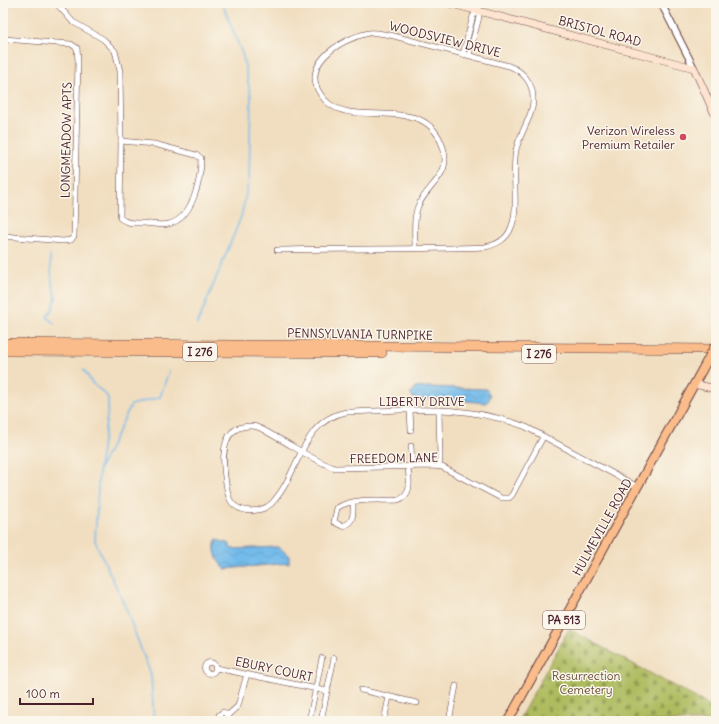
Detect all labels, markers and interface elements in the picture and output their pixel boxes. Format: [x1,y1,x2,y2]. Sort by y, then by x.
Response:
street label: BRISTOL ROAD [557,13,643,49]
street label: WOODSVIEW DRIVE [388,18,502,60]
street label: LONGMEADOW APTS [57,81,75,198]
place label: Verizon Wireless Premium Retailer [582,123,675,152]
marker: Verizon Wireless Premium Retailer [678,132,688,142]
street label: PENNSYLVANIA TURNPIKE [287,325,433,343]
road number: I 276 [183,343,217,361]
road number: I 276 [522,345,556,363]
street label: LIBERTY DRIVE [379,394,465,409]
street label: FREEDOM LANE [350,450,438,466]
street label: HULMEVILLE ROAD [569,476,635,578]
road number: PA 513 [543,611,585,629]
street label: EBURY COURT [234,653,314,685]
park label: Resurrection Cemetery [552,668,620,697]
scale bar [20,680,93,706]
text: 100 m [26,686,60,701]

